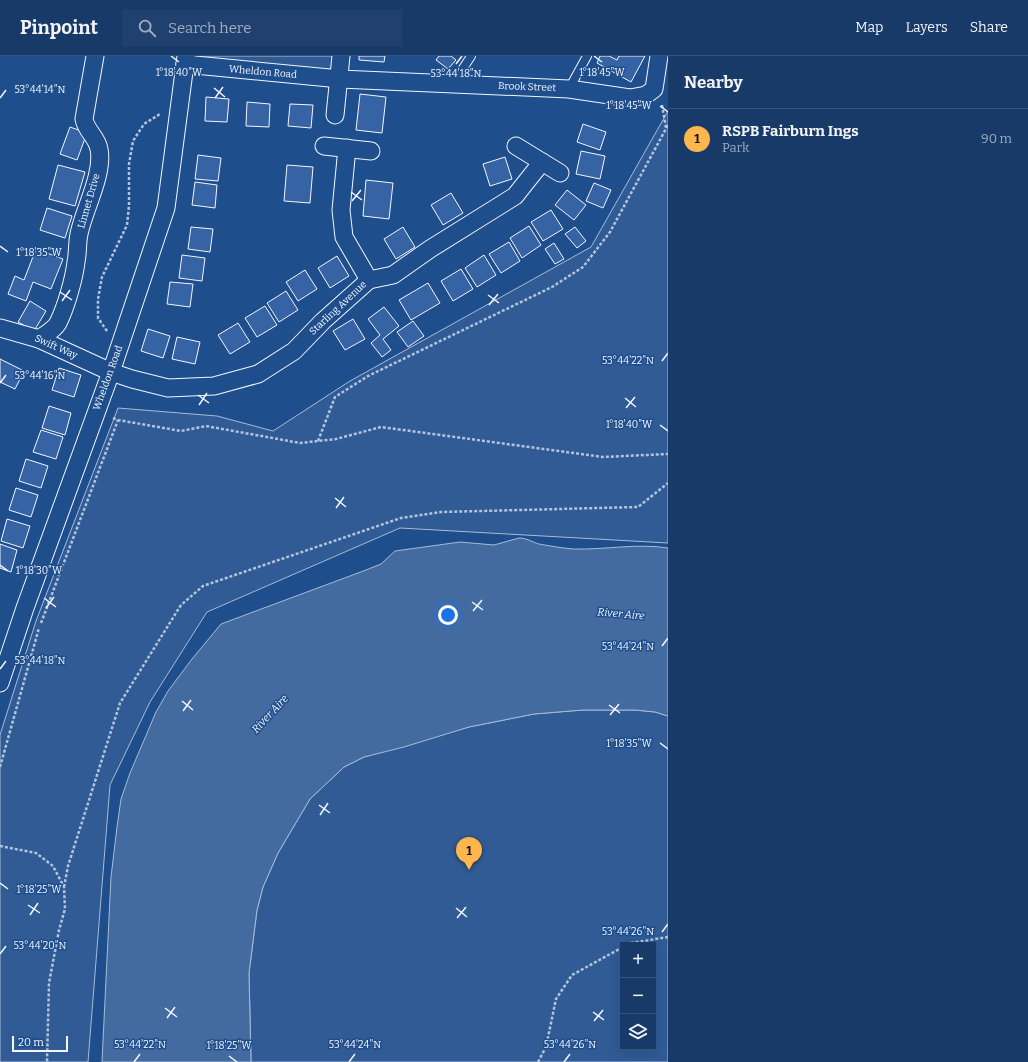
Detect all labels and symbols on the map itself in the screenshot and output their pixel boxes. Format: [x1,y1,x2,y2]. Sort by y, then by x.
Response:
street label: Wheldon Road [228,63,298,81]
text: 1°18'40"W [156,67,203,79]
text: 1°18'45"W [579,67,625,79]
text: 53°44'18"N [431,68,482,80]
street label: Brook Street [498,80,556,94]
text: 53°44'14"N [15,84,66,96]
text: 1°18'45"W [606,100,652,112]
street label: Linnet Drive [75,172,103,230]
text: 1°18'35"W [16,247,62,259]
street label: Starling Avenue [307,278,369,338]
street label: Swift Way [33,332,80,362]
street label: Wheldon Road [91,344,125,412]
text: 53°44'22"N [602,355,654,367]
text: 53°44'16"N [14,370,66,382]
text: 1°18'40"W [606,419,653,431]
text: 1°18'30"W [16,565,63,577]
your location [438,605,458,625]
water label: River Aire [597,605,646,623]
text: 53°44'24"N [602,641,654,653]
text: 53°44'18"N [15,655,66,667]
water label: River Aire [249,692,291,736]
text: 1°18'35"W [606,738,652,750]
pin: 1 [456,837,482,870]
text: 1°18'25"W [16,884,62,896]
text: 53°44'26"N [602,926,654,938]
text: 53°44'20"N [14,940,67,952]
scale bar [12,1034,68,1053]
text: 53°44'22"N [114,1039,166,1051]
text: 53°44'24"N [329,1039,381,1051]
text: 53°44'26"N [544,1039,596,1051]
text: 1°18'25"W [206,1040,252,1052]

